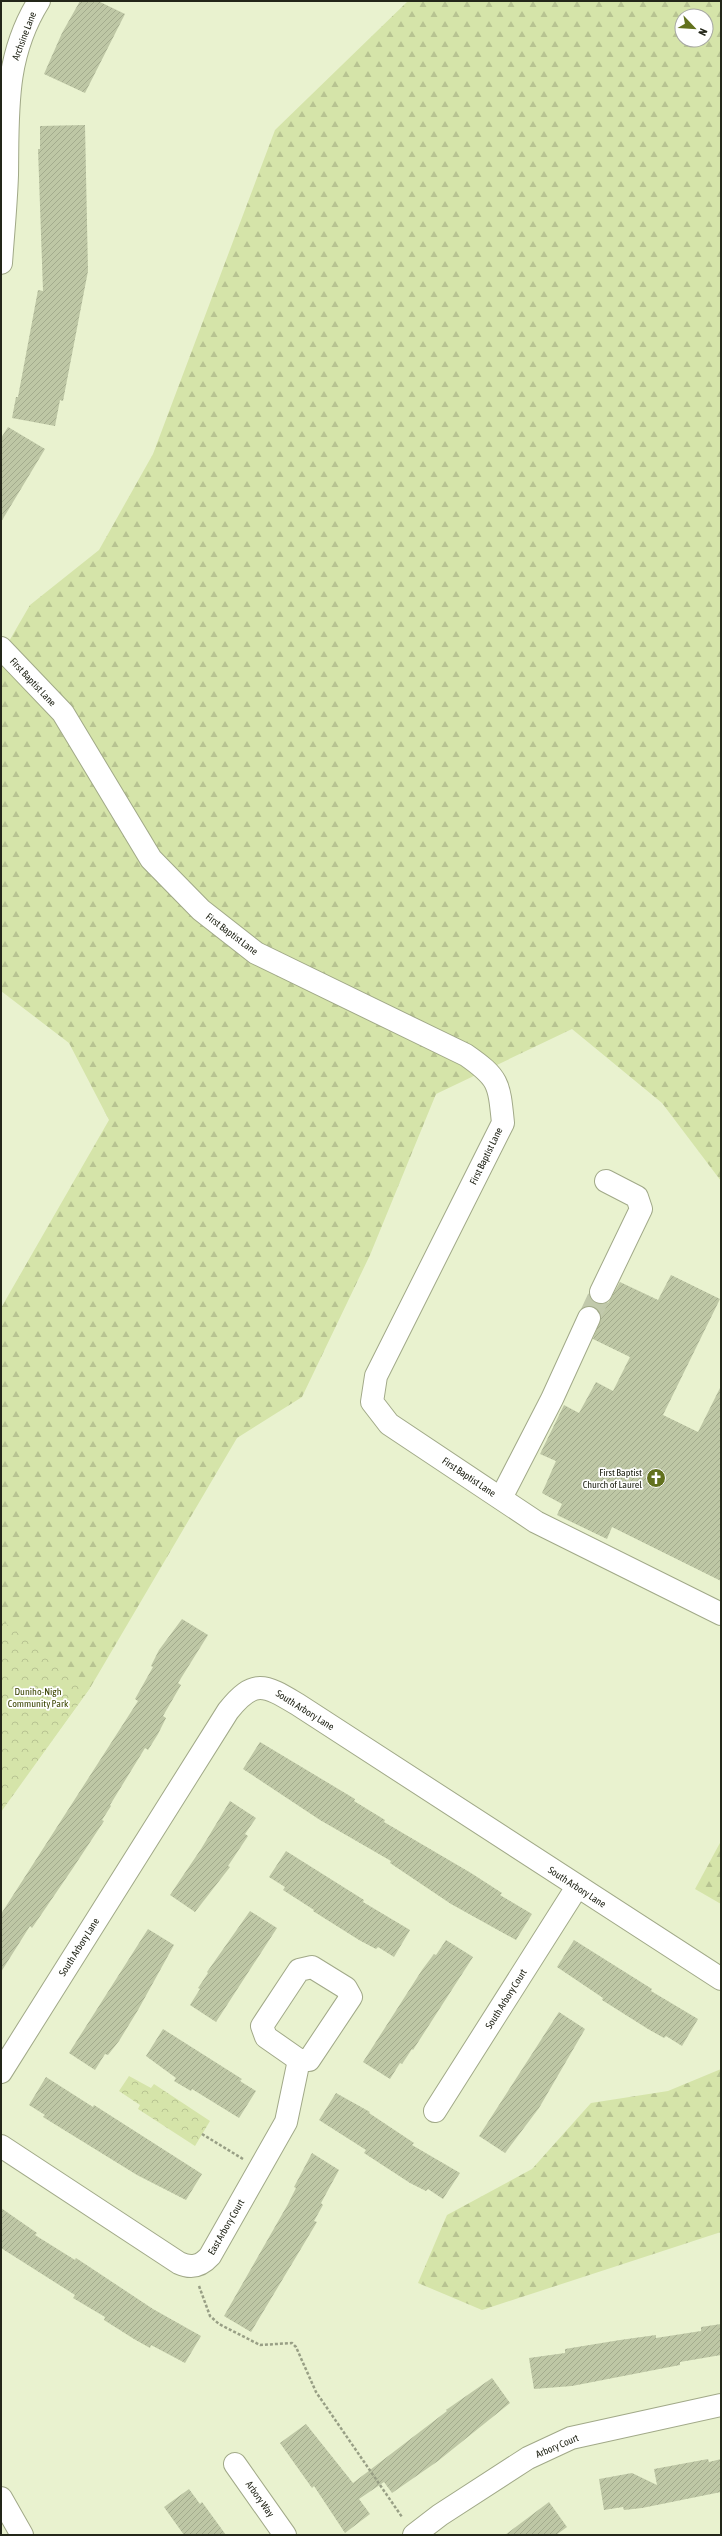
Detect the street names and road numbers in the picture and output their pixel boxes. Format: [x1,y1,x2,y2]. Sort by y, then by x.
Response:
street label: Archsine Lane [10,10,38,62]
street label: First Baptist Lane [8,656,58,709]
street label: First Baptist Lane [204,911,260,957]
street label: First Baptist Lane [467,1125,505,1186]
street label: First Baptist Lane [440,1455,498,1499]
street label: South Arbory Lane [274,1688,336,1733]
street label: South Arbory Lane [546,1864,608,1910]
street label: South Arbory Lane [57,1916,102,1978]
street label: South Arbory Court [483,1967,529,2031]
street label: East Arbory Court [206,2197,246,2257]
street label: Arbory Court [534,2432,580,2460]
street label: Arbory Way [244,2479,276,2519]

